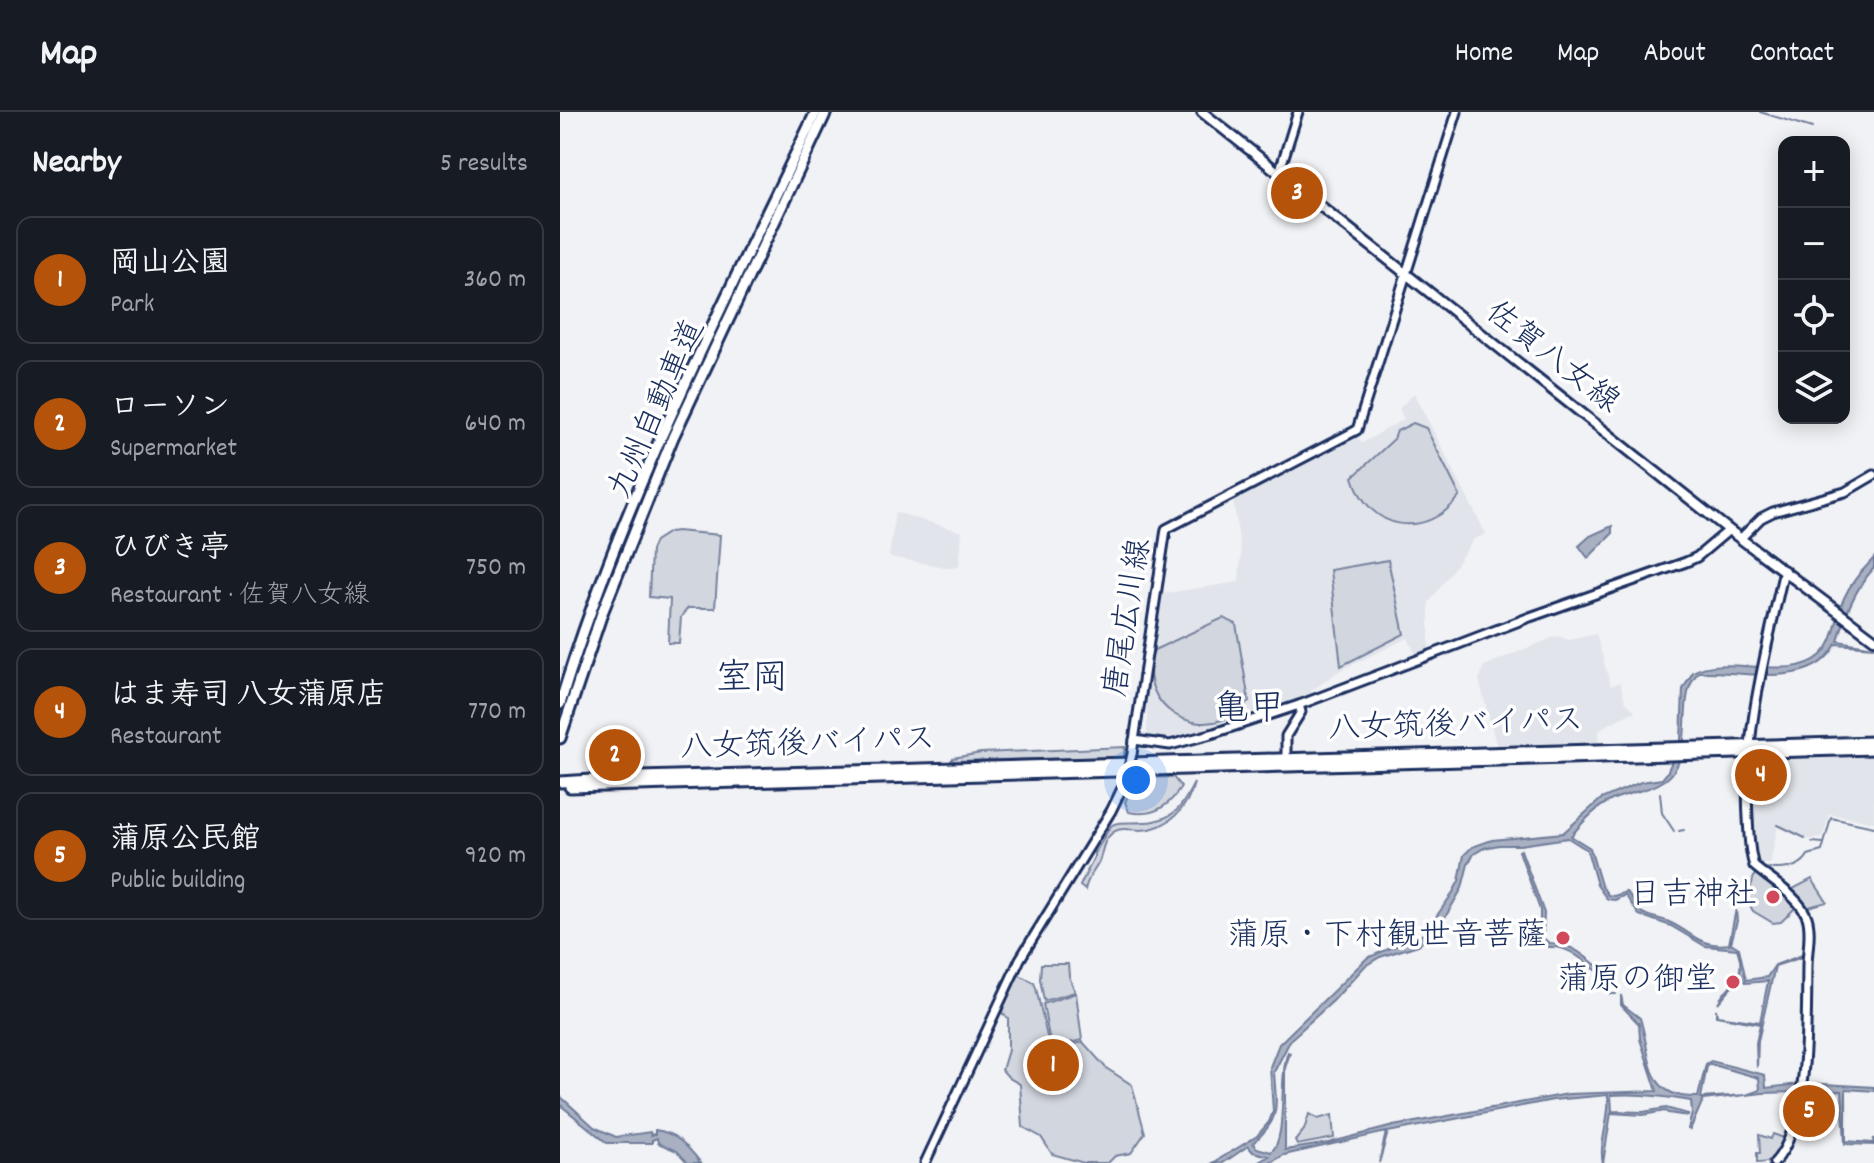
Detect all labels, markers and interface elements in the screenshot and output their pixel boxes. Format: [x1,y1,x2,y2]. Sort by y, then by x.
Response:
text: Map [40,28,98,83]
text: Home [1455,35,1513,75]
text: Map [1557,35,1599,75]
text: About [1643,35,1706,75]
text: Contact [1750,35,1834,75]
map controls [1778,136,1850,424]
button: + [1778,136,1850,208]
text: Nearby [32,140,121,189]
text: 5 results [440,146,528,183]
pin: 3 [1271,163,1323,223]
button: − [1778,208,1850,280]
text: 岡山公園 [110,244,230,287]
text: 1 [57,262,63,299]
text: 360 m [464,262,526,299]
button: locate [1778,280,1850,352]
text: Park [110,287,154,324]
street label: 佐賀八女線 [1474,292,1628,426]
street label: 九州自動車道 [599,313,719,507]
button: layers [1778,352,1850,424]
text: ローソン [110,388,230,431]
text: 2 [54,406,66,443]
text: 640 m [464,406,526,443]
text: Supermarket [110,431,237,468]
text: ひびき亭 [110,529,230,572]
street label: 唐尾広川線 [1095,535,1165,701]
text: 3 [54,550,66,587]
text: 750 m [466,550,526,587]
text: Restaurant · 佐賀八女線 [110,578,369,615]
district label: 室岡 [716,655,788,707]
text: はま寿司 八女蒲原店 [110,676,387,719]
district label: 亀甲 [1213,686,1285,738]
text: 4 [55,694,65,731]
text: 770 m [468,694,526,731]
street label: 八女筑後バイパス [1328,700,1584,754]
text: Restaurant [110,719,222,756]
street label: 八女筑後バイパス [680,719,936,773]
pin: 2 [589,725,641,785]
pin: 4 [1735,745,1787,805]
your location [1116,760,1156,800]
text: 蒲原公民館 [110,820,260,863]
text: 5 [54,838,66,875]
text: 920 m [465,838,526,875]
text: Public building [110,863,245,900]
place label: 日吉神社 [1629,874,1757,920]
marker: 日吉神社 [1764,888,1782,906]
place label: 蒲原・下村観世音菩薩 [1227,915,1547,961]
marker: 蒲原・下村観世音菩薩 [1554,929,1572,947]
place label: 蒲原の御堂 [1557,959,1717,1005]
marker: 蒲原の御堂 [1724,973,1742,991]
pin: 1 [1027,1035,1079,1095]
pin: 5 [1783,1081,1835,1141]

